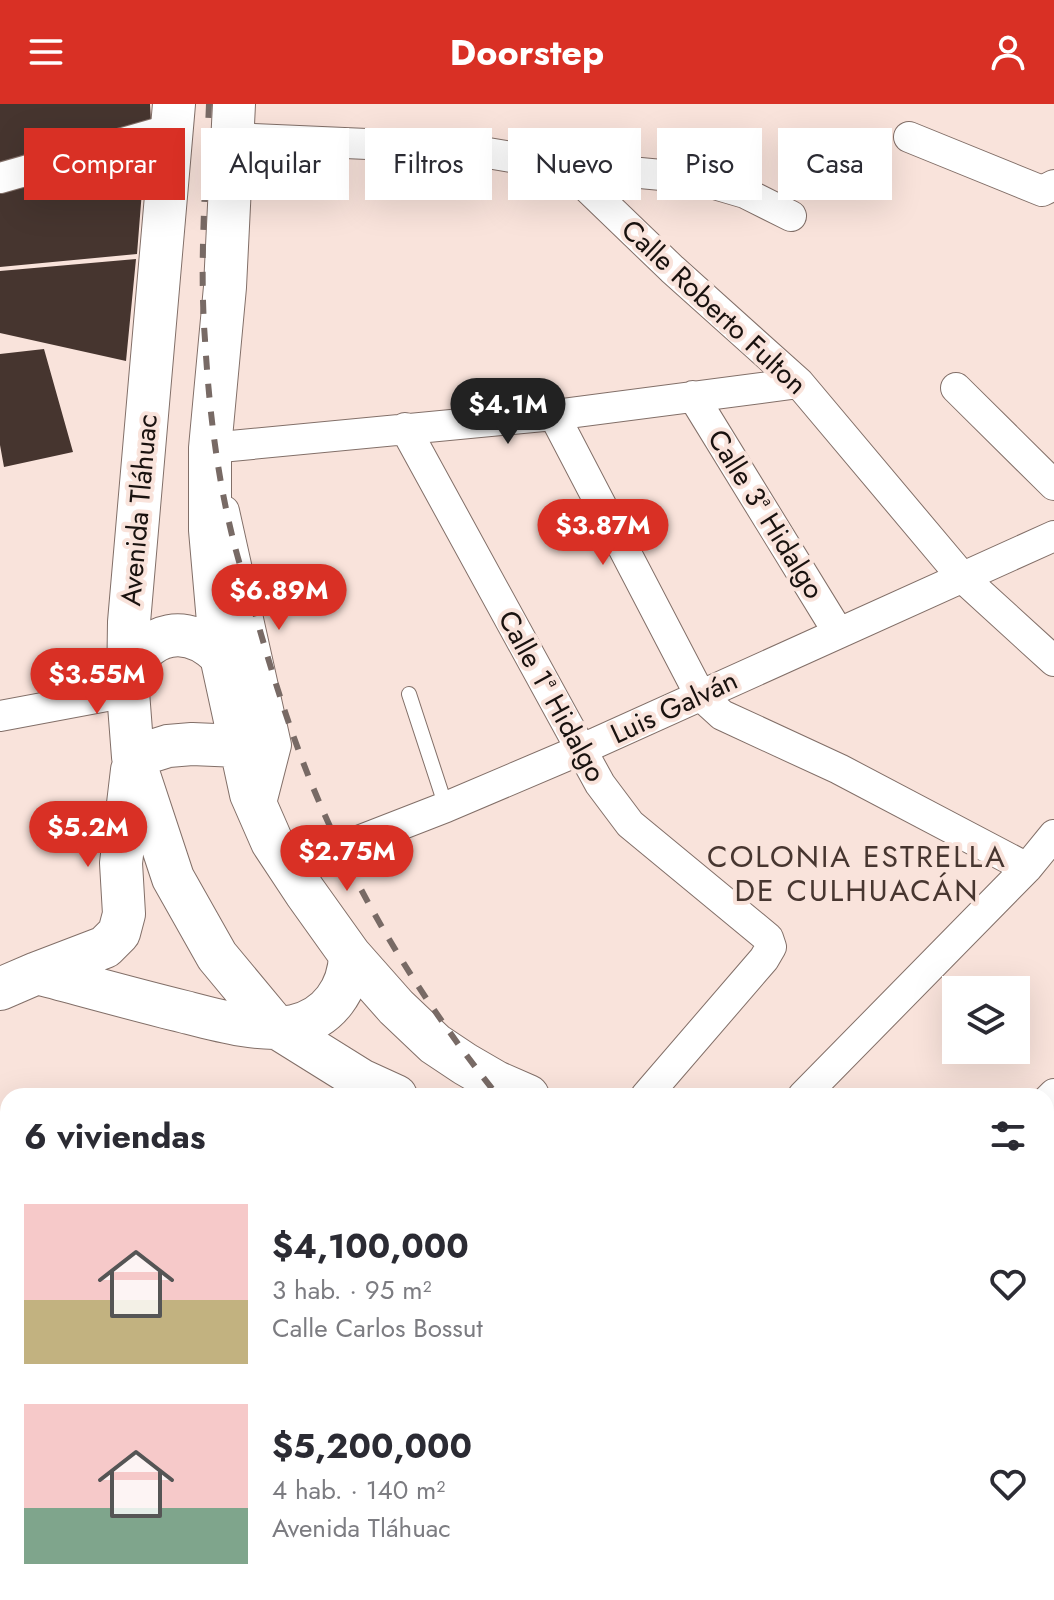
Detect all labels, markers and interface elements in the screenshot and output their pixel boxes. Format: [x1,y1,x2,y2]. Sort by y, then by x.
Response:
text: Doorstep [450,26,604,78]
icon: menu [24,30,68,74]
icon: person [986,30,1030,74]
chip: Comprar [24,128,185,200]
chip: Alquilar [201,128,349,200]
chip: Filtros [365,128,492,200]
chip: Nuevo [508,128,641,200]
chip: Piso [657,128,762,200]
chip: Casa [778,128,892,200]
street label: Calle Roberto Fulton [612,210,816,404]
pin: $4.1M [452,378,564,446]
text: $4.1M [468,385,548,423]
street label: Avenida Tláhuac [110,412,168,608]
street label: Calle 3ª Hidalgo [697,421,835,607]
pin: $3.87M [538,499,668,567]
text: $3.87M [555,506,651,544]
pin: $6.89M [214,564,344,632]
text: $6.89M [230,571,328,609]
street label: Calle 1ª Hidalgo [488,603,616,789]
pin: $3.55M [32,648,162,716]
text: $3.55M [48,655,146,693]
street label: Luis Galván [604,660,744,754]
pin: $5.2M [32,801,144,869]
text: $5.2M [47,808,129,846]
pin: $2.75M [282,825,412,893]
text: $2.75M [298,832,396,870]
district label: COLONIA ESTRELLA DE CULHUACÁN [707,835,1007,912]
map controls [942,976,1030,1064]
button: layers [942,976,1030,1064]
text: 6 viviendas [24,1112,205,1161]
icon: filters [986,1114,1030,1158]
text: $4,100,000 [272,1222,469,1271]
icon: home [88,1236,184,1332]
icon: heart [986,1262,1030,1306]
text: 3 hab. · 95 m² [272,1271,432,1309]
text: Calle Carlos Bossut [272,1309,483,1347]
text: $5,200,000 [272,1422,472,1471]
icon: home [88,1436,184,1532]
icon: heart [986,1462,1030,1506]
text: 4 hab. · 140 m² [272,1471,445,1509]
text: Avenida Tláhuac [272,1509,451,1547]

